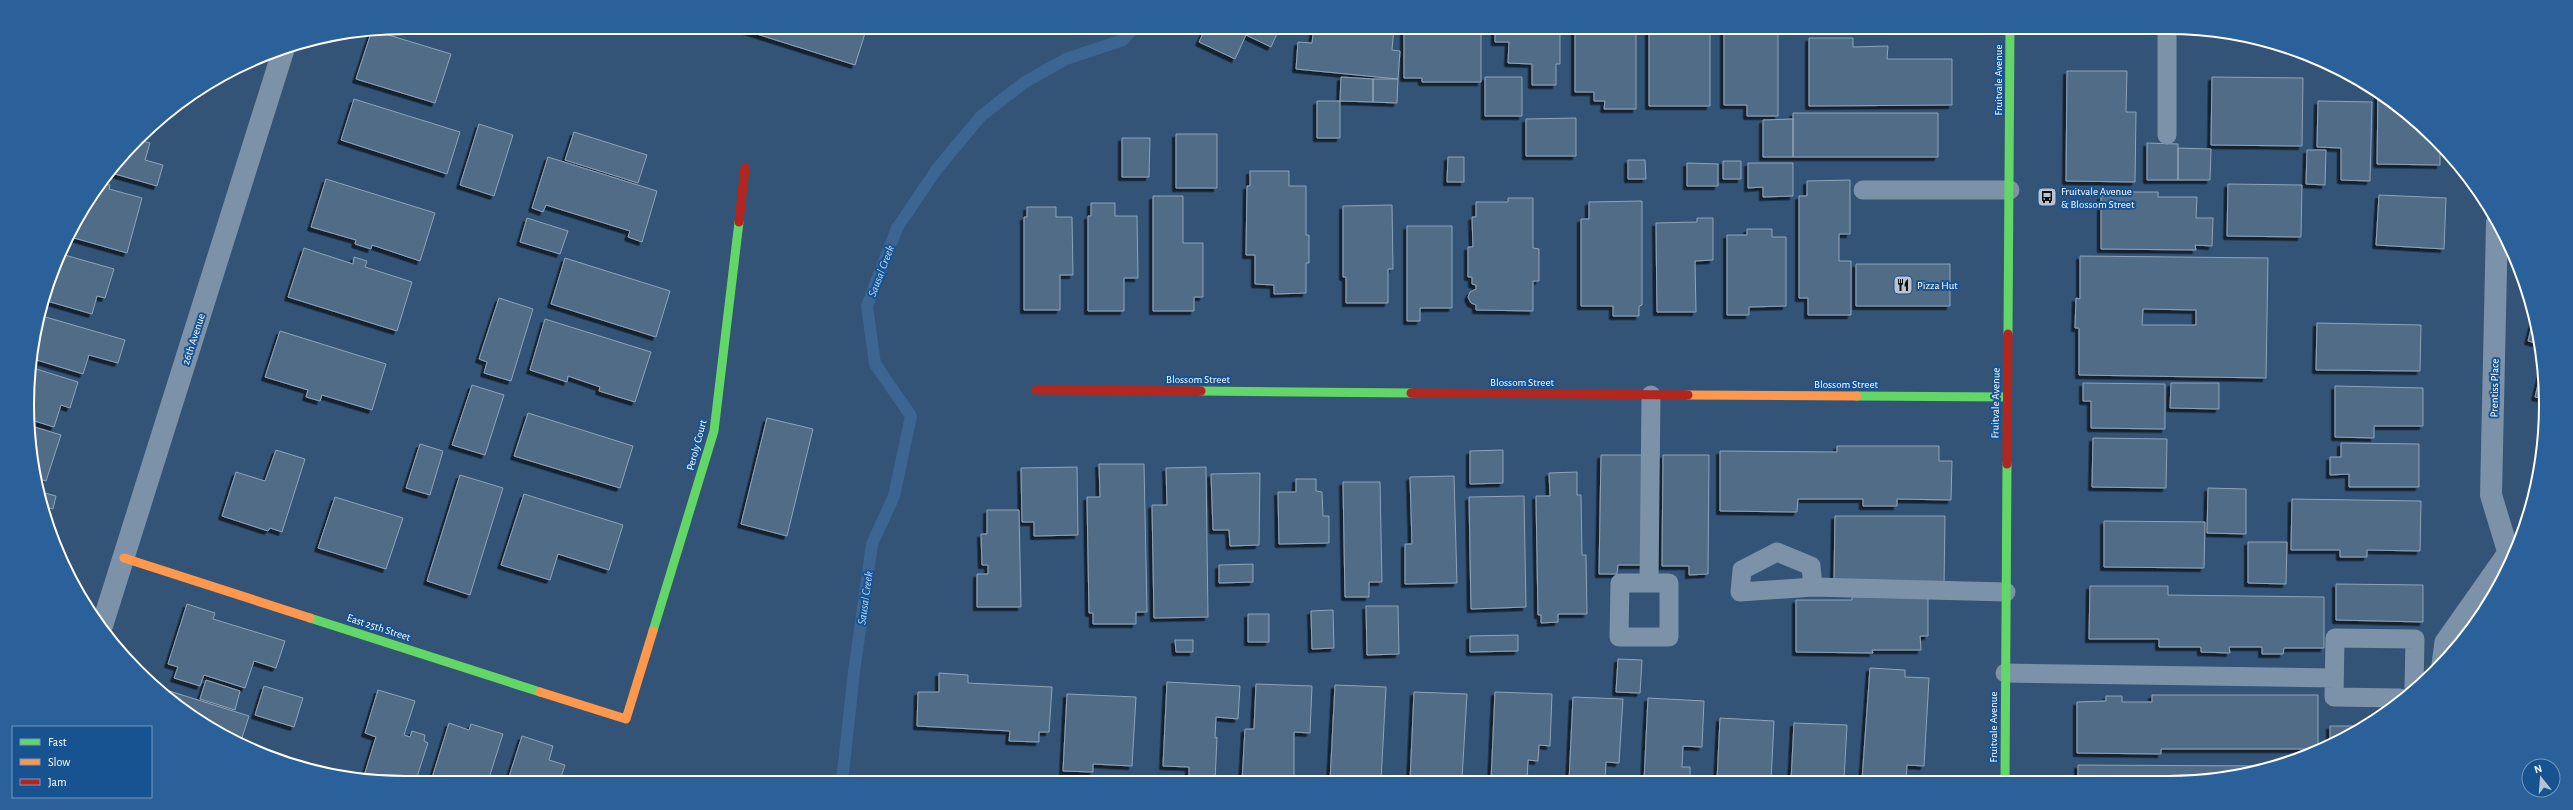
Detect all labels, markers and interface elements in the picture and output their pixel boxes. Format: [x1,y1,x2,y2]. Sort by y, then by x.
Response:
street label: Fruitvale Avenue [1993,45,2004,115]
bus stop icon: Fruitvale Avenue & Blossom Street [2036,186,2058,208]
place label: Fruitvale Avenue & Blossom Street [2061,186,2135,210]
water label: Sausal Creek [866,243,896,298]
restaurant icon: Pizza Hut [1892,274,1914,296]
place label: Pizza Hut [1917,280,1958,291]
street label: 26th Avenue [180,312,207,366]
street label: Prentiss Place [2488,359,2501,417]
street label: Fruitvale Avenue [1989,367,2002,439]
street label: Blossom Street [1166,374,1230,385]
street label: Blossom Street [1490,377,1554,388]
street label: Blossom Street [1814,379,1878,390]
street label: Peroly Court [684,418,709,472]
water label: Sausal Creek [855,570,875,626]
street label: East 25th Street [346,612,412,643]
street label: Fruitvale Avenue [1988,692,1999,762]
legend [12,726,152,798]
text: Fast [48,736,67,748]
text: Slow [48,756,70,768]
north arrow [2521,758,2561,798]
text: N [2533,763,2543,775]
text: Jam [48,776,67,788]

